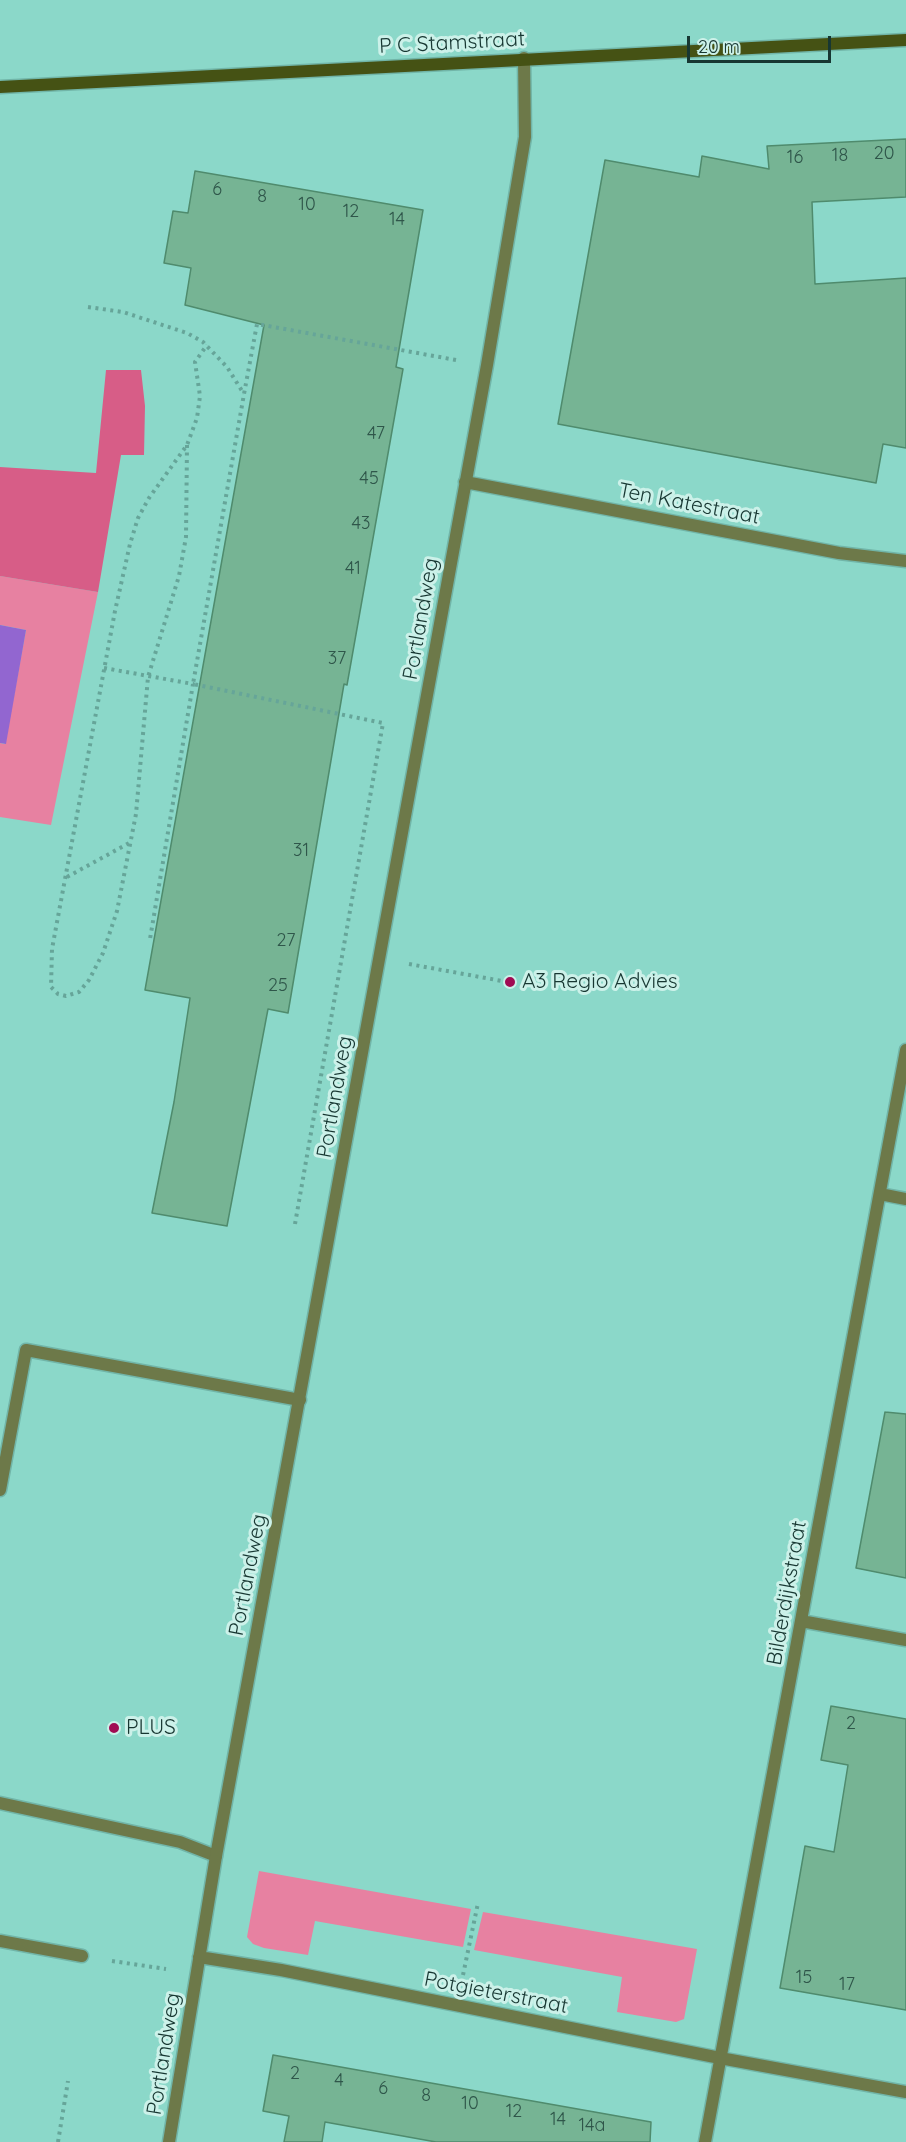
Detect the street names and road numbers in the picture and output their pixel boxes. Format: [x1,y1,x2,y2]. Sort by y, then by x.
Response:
street label: P C Stamstraat [378,27,526,59]
street label: Ten Katestraat [616,478,762,530]
street label: Portlandweg [398,556,444,682]
street label: Portlandweg [312,1034,358,1160]
street label: Portlandweg [224,1512,272,1638]
street label: Bilderdijkstraat [762,1519,812,1667]
street label: Potgieterstraat [422,1967,570,2019]
street label: Portlandweg [142,1991,186,2117]

